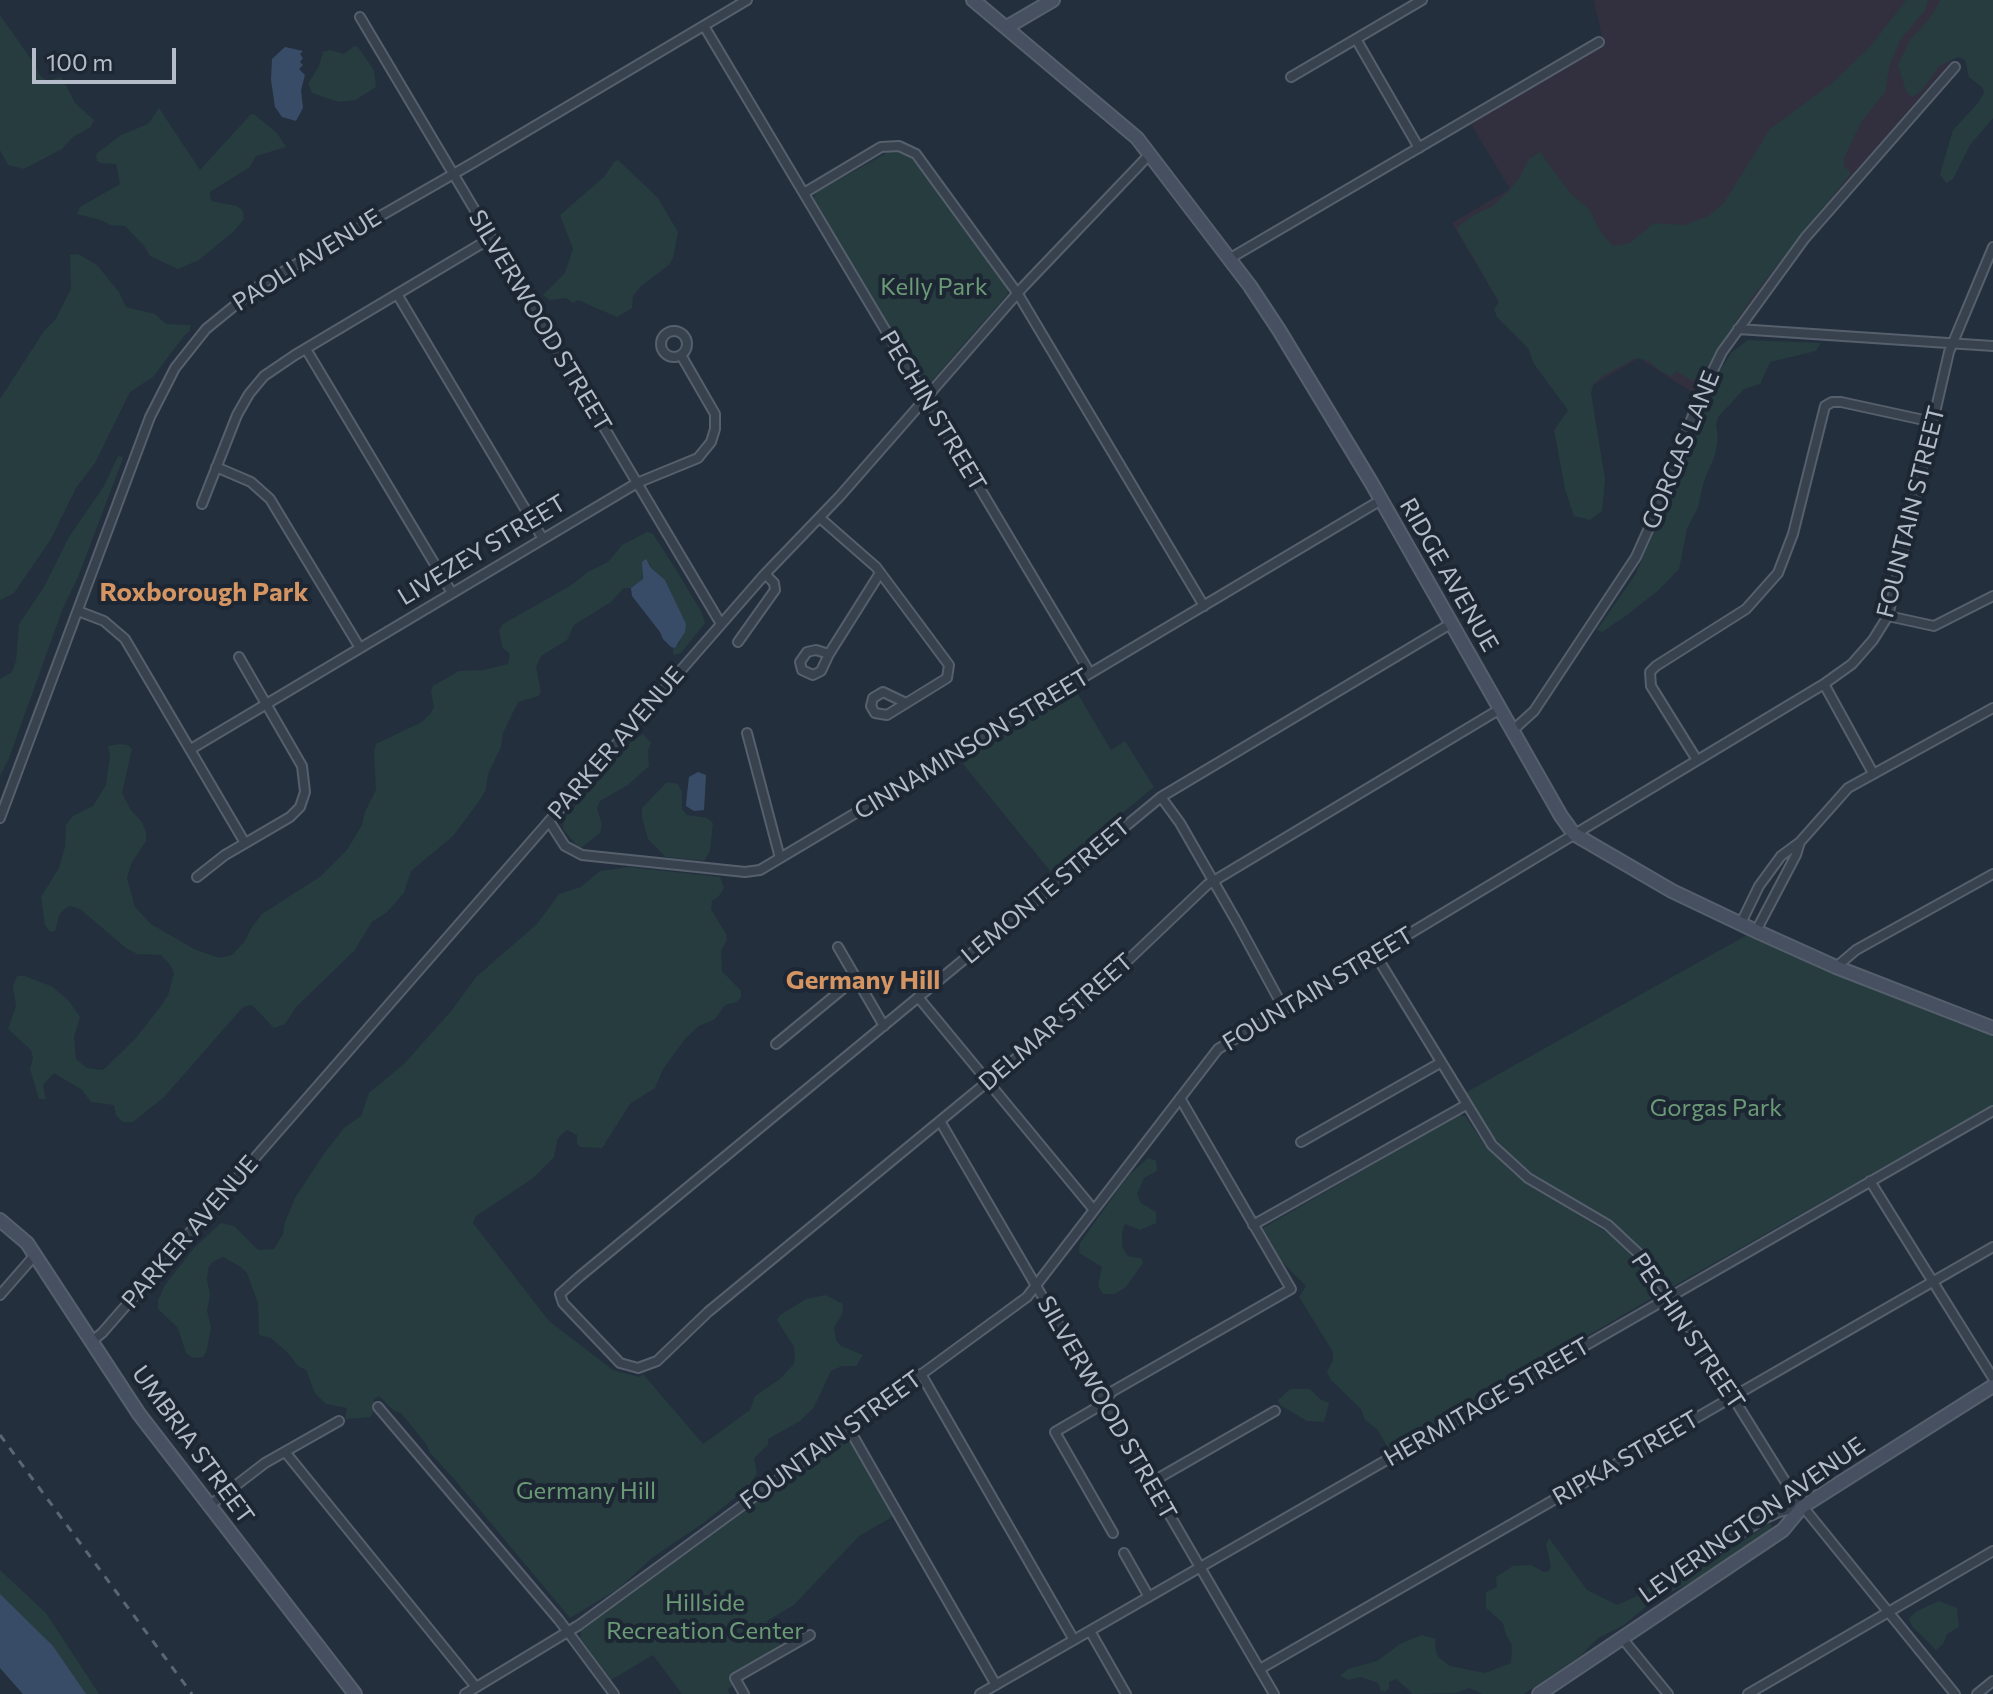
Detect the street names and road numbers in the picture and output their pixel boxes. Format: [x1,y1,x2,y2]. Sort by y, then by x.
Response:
street label: PAOLI AVENUE [227,203,387,317]
street label: SILVERWOOD STREET [462,205,618,437]
street label: PECHIN STREET [874,325,992,497]
street label: GORGAS LANE [1636,367,1726,533]
street label: FOUNTAIN STREET [1871,403,1951,621]
street label: LIVEZEY STREET [393,489,571,611]
street label: RIDGE AVENUE [1393,493,1505,657]
street label: PARKER AVENUE [542,661,690,825]
street label: CINNAMINSON STREET [849,662,1095,826]
street label: LEMONTE STREET [956,812,1136,970]
street label: FOUNTAIN STREET [1217,921,1419,1057]
street label: DELMAR STREET [973,947,1139,1097]
street label: PARKER AVENUE [116,1150,264,1314]
street label: PECHIN STREET [1625,1247,1751,1415]
street label: SILVERWOOD STREET [1031,1291,1183,1525]
street label: HERMITAGE STREET [1379,1331,1595,1473]
street label: UMBRIA STREET [126,1360,260,1530]
street label: FOUNTAIN STREET [735,1364,927,1516]
street label: RIPKA STREET [1548,1404,1704,1512]
street label: LEVERINGTON AVENUE [1633,1431,1871,1609]

